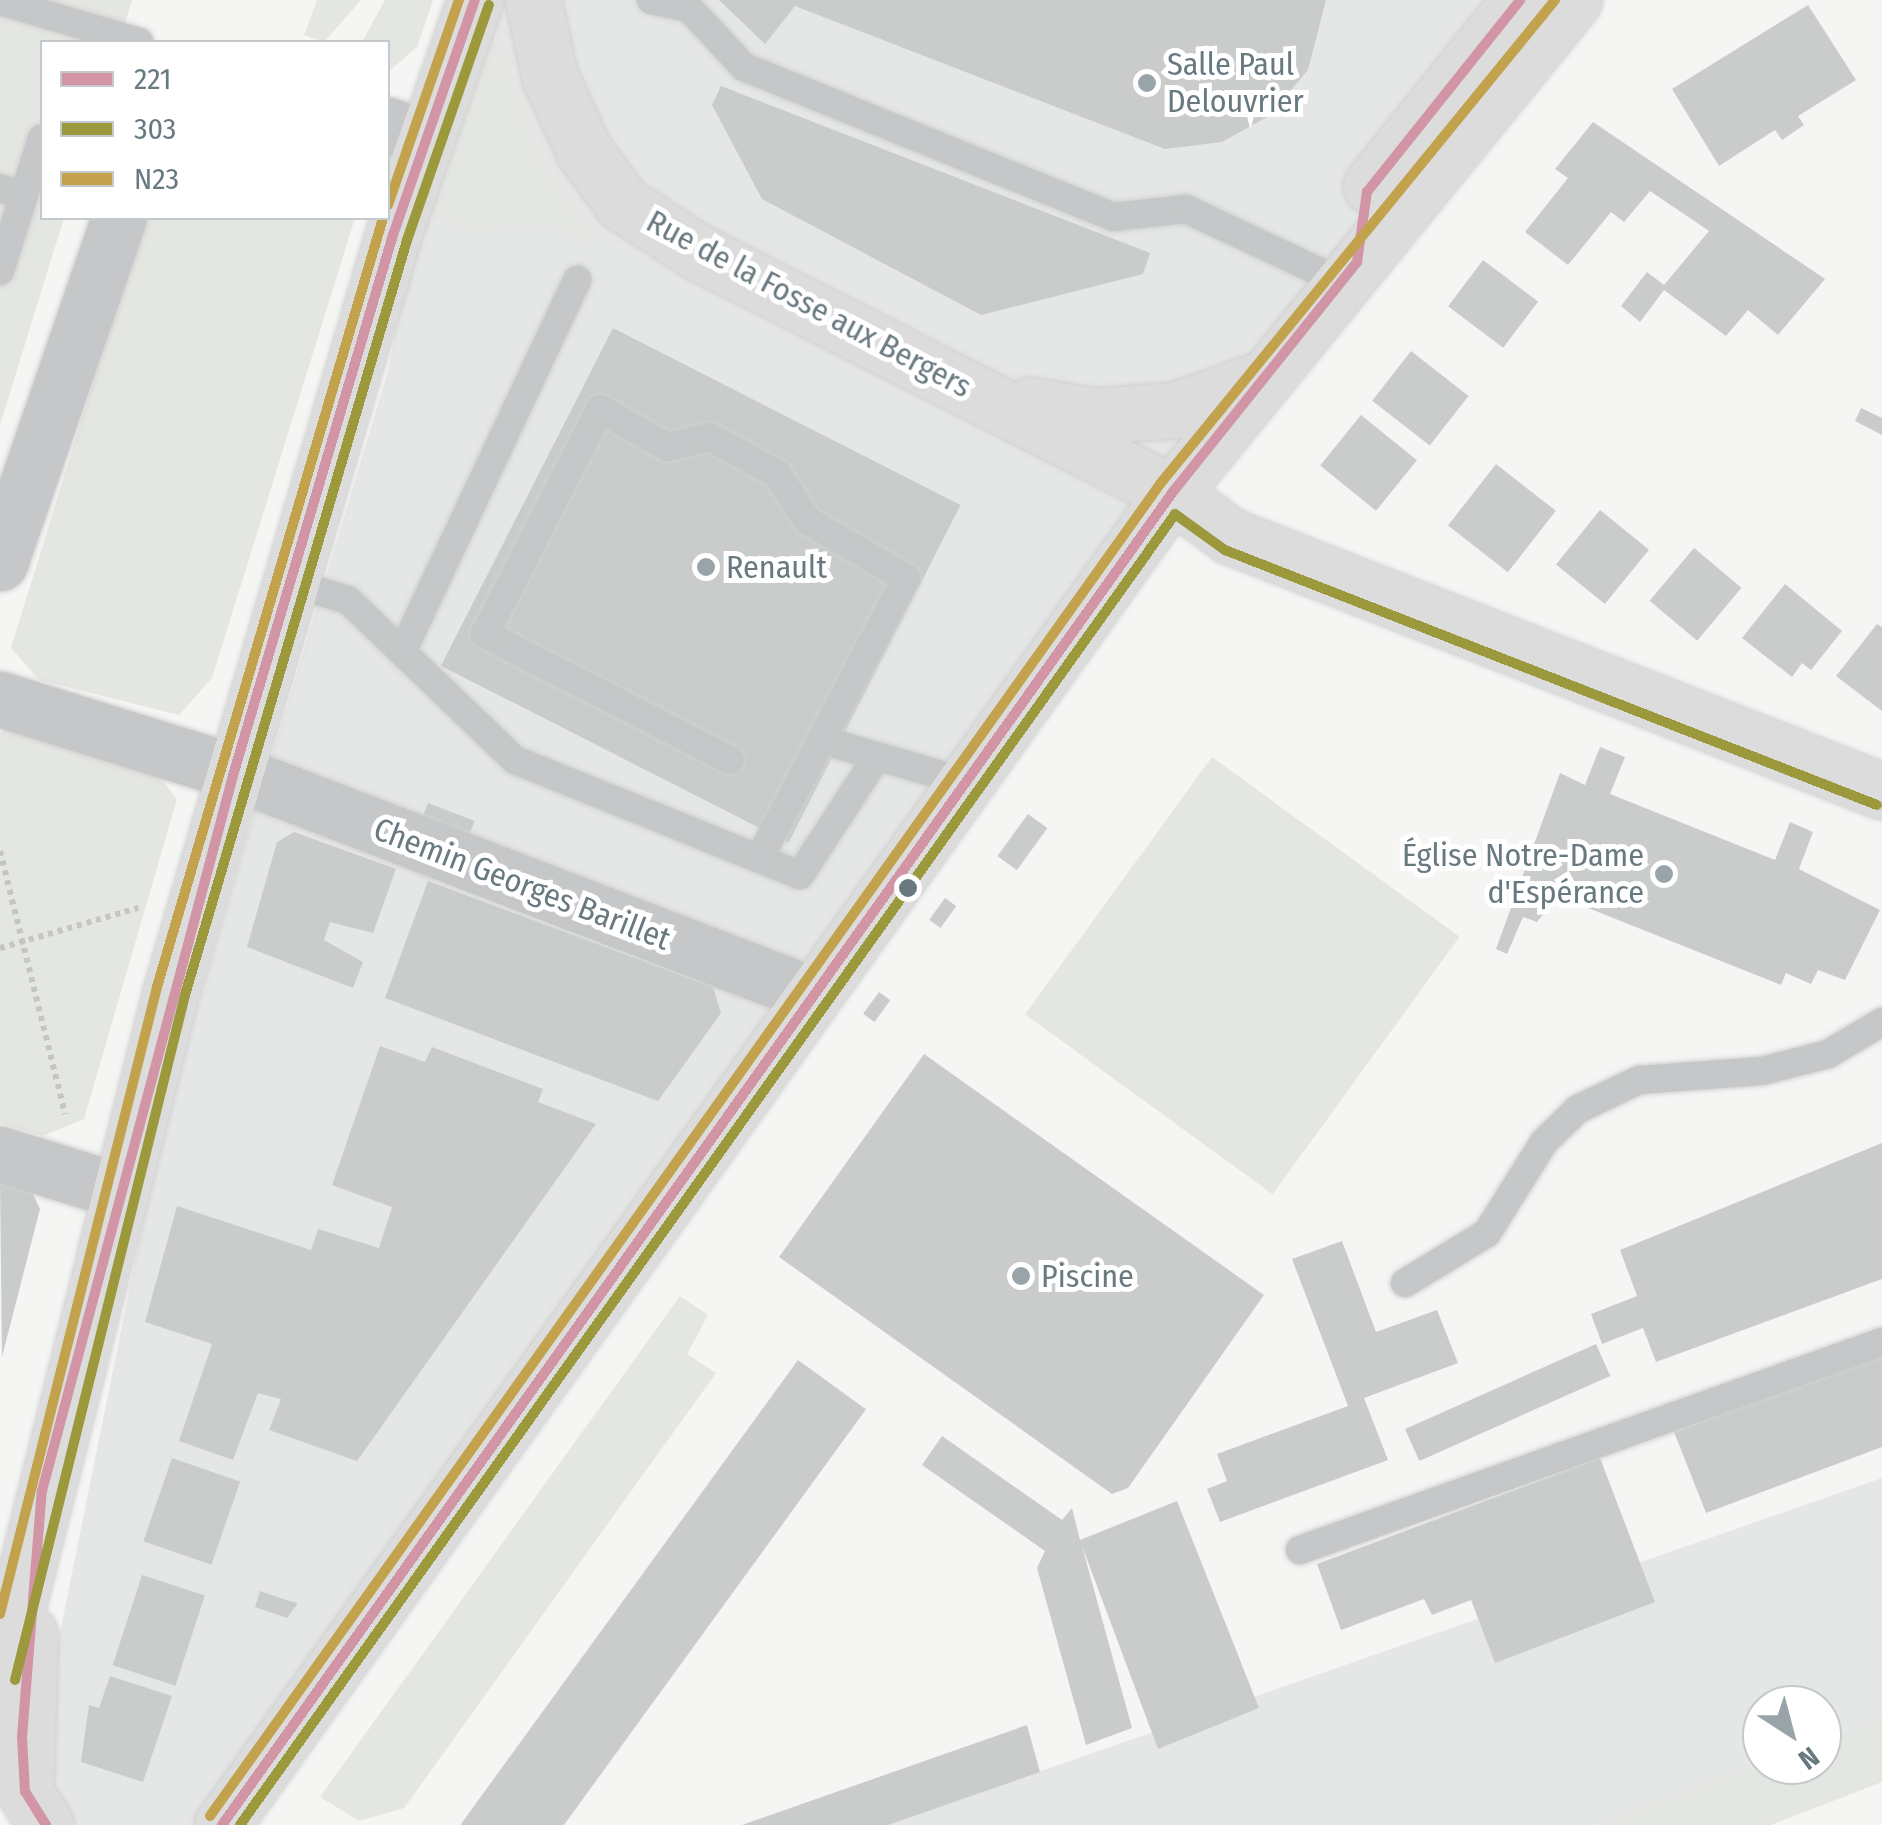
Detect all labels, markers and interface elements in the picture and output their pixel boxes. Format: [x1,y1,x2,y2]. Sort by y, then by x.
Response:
legend [40,40,390,220]
place label: Salle Paul Delouvrier [1167,46,1304,121]
text: 221 [134,61,172,97]
marker: Salle Paul Delouvrier [1136,72,1158,94]
text: 303 [134,111,176,147]
text: N23 [134,161,179,197]
street label: Rue de la Fosse aux Bergers [640,202,978,406]
place label: Renault [726,548,827,586]
marker: Renault [695,556,717,578]
street label: Chemin Georges Barillet [368,810,676,958]
place label: Église Notre-Dame d'Espérance [1402,837,1644,912]
marker: Église Notre-Dame d'Espérance [1653,863,1675,885]
unlabelled marker [898,878,918,898]
place label: Piscine [1041,1257,1134,1295]
marker: Piscine [1010,1265,1032,1287]
north arrow [1742,1685,1842,1785]
text: N [1792,1740,1825,1776]

